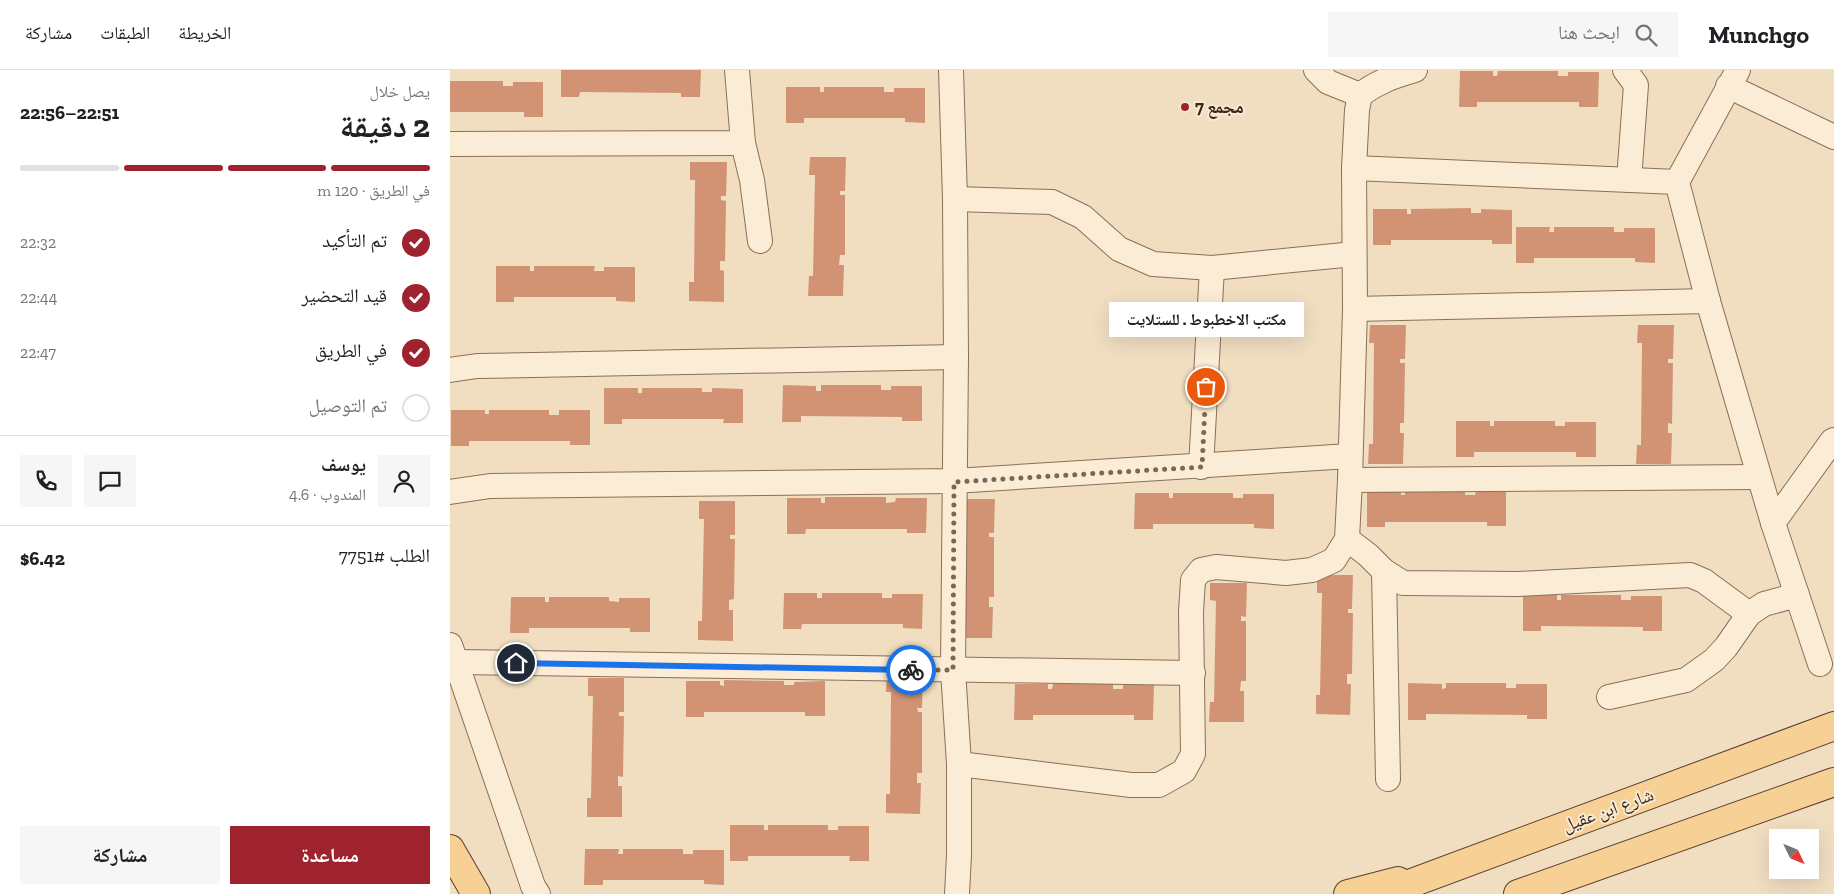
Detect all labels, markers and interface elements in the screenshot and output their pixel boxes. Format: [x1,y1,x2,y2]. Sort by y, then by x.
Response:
search box [1328,12,1678,57]
text: Munchgo [1708,20,1809,49]
text: ابحث هنا [1558,21,1620,44]
icon: search [1632,21,1660,49]
text: مشاركة [25,22,72,44]
text: الطبقات [100,22,150,44]
text: الخريطة [178,22,231,44]
text: يصل خلال [370,82,430,101]
place label: مجمع 7 [1195,96,1244,119]
text: 22:51–22:56 [20,101,119,124]
marker: مجمع 7 [1179,101,1191,113]
text: 2 دقيقة [340,107,430,145]
text: في الطريق · 120 m [317,181,430,200]
text: تم التأكيد [322,229,387,252]
icon: check [402,229,430,257]
text: 22:32 [20,233,56,252]
text: قيد التحضير [302,284,387,307]
icon: check [402,284,430,312]
text: 22:44 [20,288,57,307]
callout: مكتب الاخطبوط . للستلايت [1108,302,1304,337]
text: مكتب الاخطبوط . للستلايت [1127,310,1286,329]
text: في الطريق [315,339,387,362]
icon: check [402,339,430,367]
text: 22:47 [20,343,56,362]
pin [1185,366,1227,408]
icon: bag [1192,373,1220,401]
text: تم التوصيل [309,394,387,417]
text: يوسف [321,453,366,476]
button: phone [20,455,72,507]
button: chat [84,455,136,507]
button: person [378,455,430,507]
text: المندوب · 4.6 [289,485,366,504]
text: الطلب #7751 [339,544,430,567]
text: $6.42 [20,547,65,570]
pin [495,642,537,684]
courier [886,645,936,695]
icon: home [502,649,530,677]
icon: bike [897,656,925,684]
street label: شارع ابن عقيل [1559,783,1657,837]
button: مشاركة [20,826,220,884]
button: مساعدة [230,826,430,884]
north arrow [1769,829,1819,879]
map controls [1769,829,1819,879]

